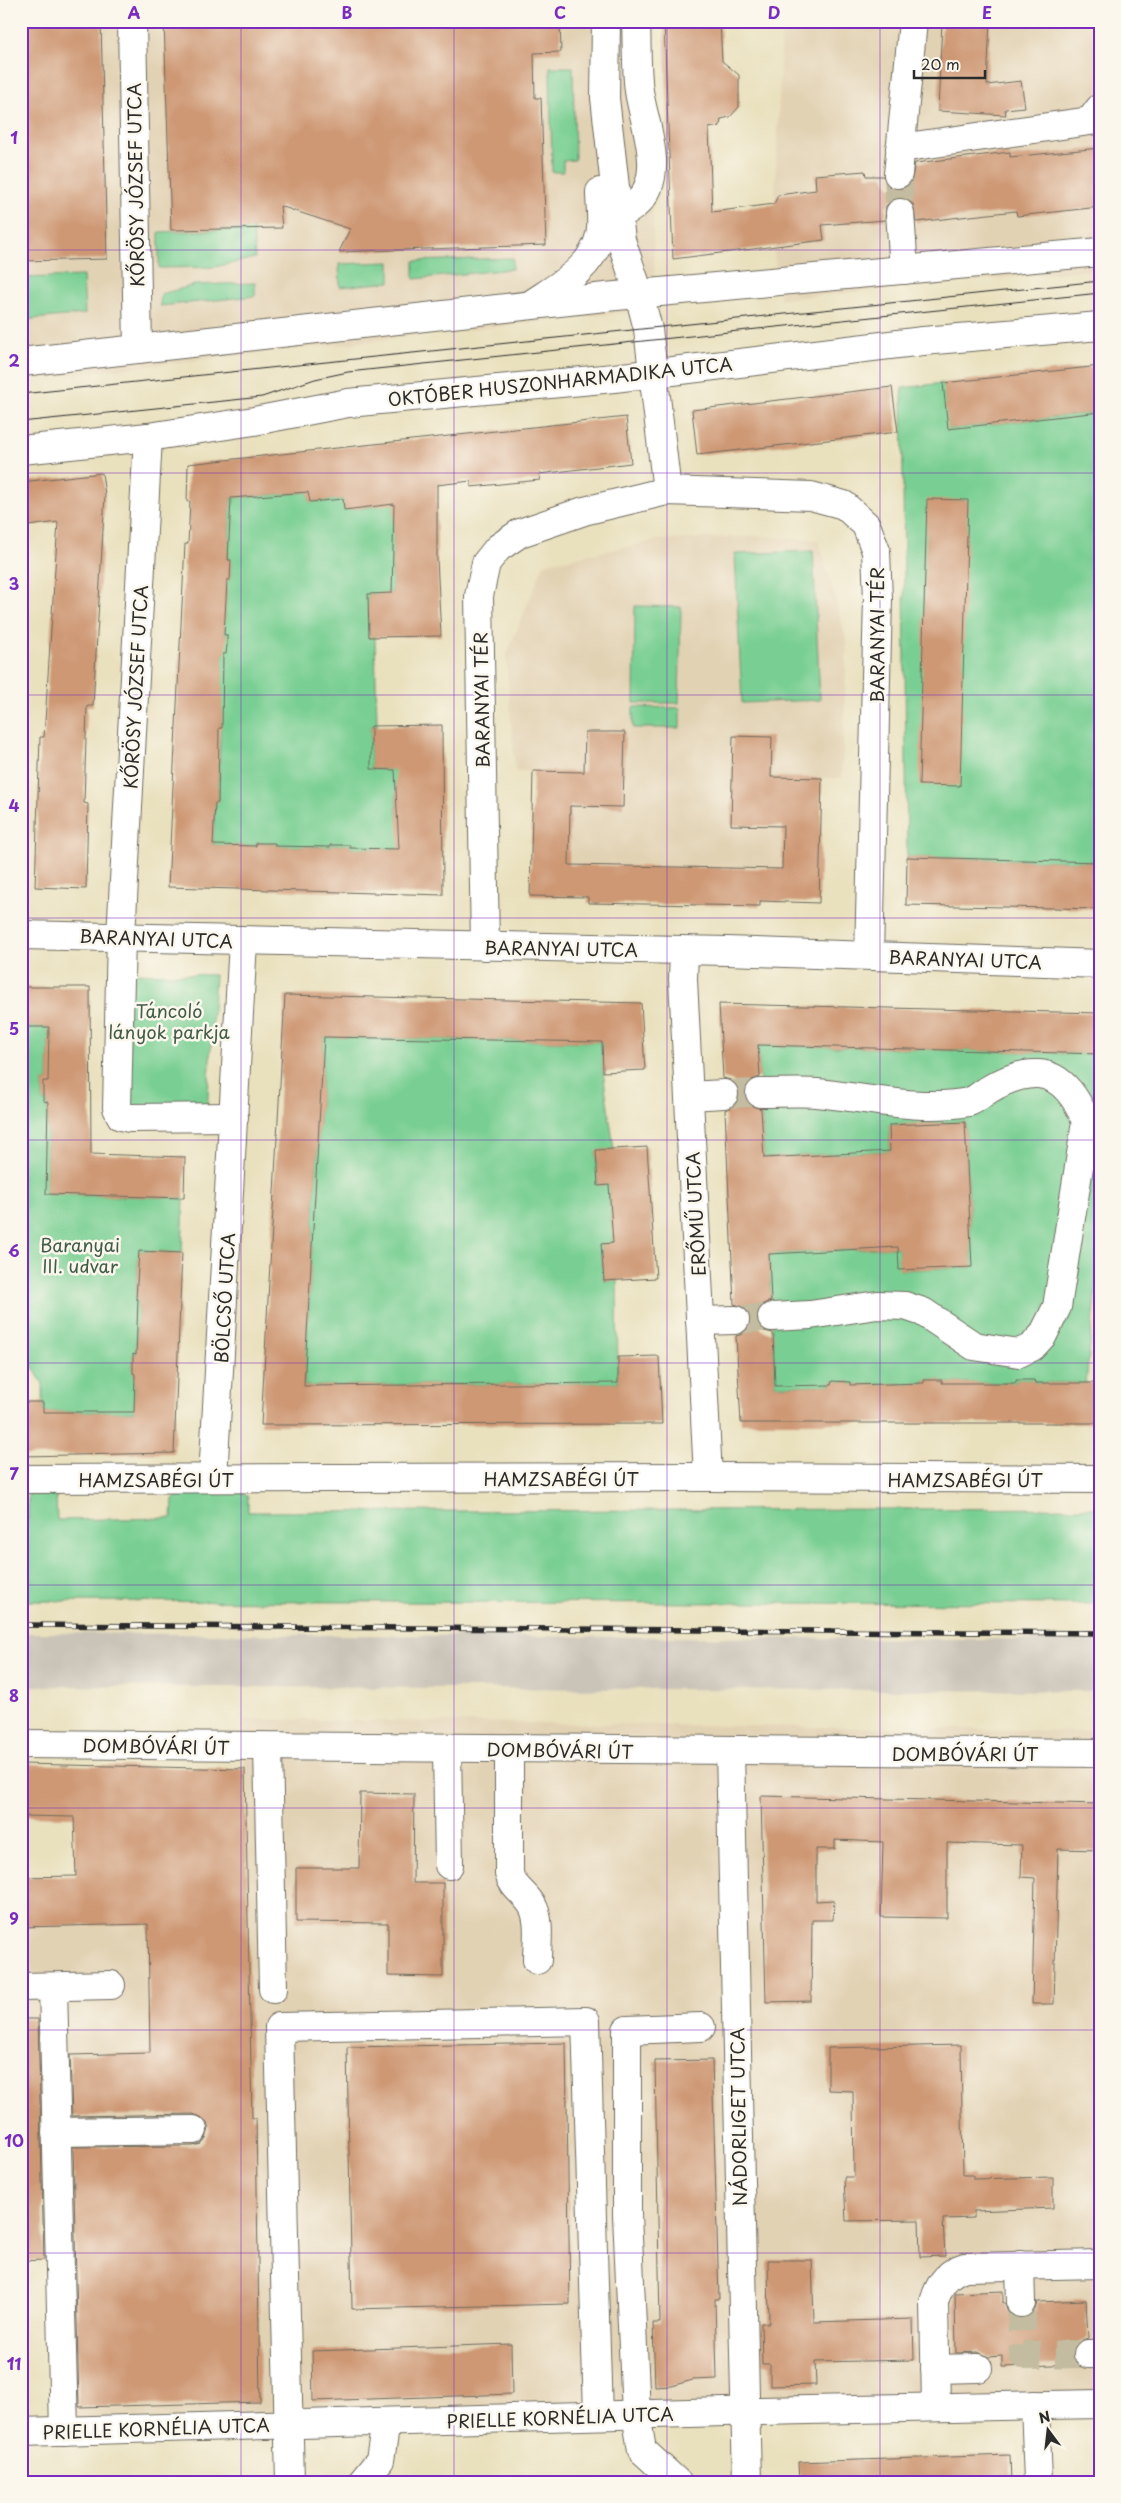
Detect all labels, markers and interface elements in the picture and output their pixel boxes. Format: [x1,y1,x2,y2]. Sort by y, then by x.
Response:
text: A [128,0,141,24]
text: B [342,0,353,24]
text: C [554,0,566,24]
text: D [768,0,780,24]
text: E [982,0,992,24]
scale bar [914,48,985,80]
text: 20 m [921,52,960,75]
street label: KŐRÖSY JÓZSEF UTCA [120,83,150,287]
text: 1 [10,125,18,149]
text: 2 [8,348,20,372]
street label: OKTÓBER HUSZONHARMADIKA UTCA [386,349,734,413]
street label: BARANYAI TÉR [863,567,890,703]
text: 3 [9,571,19,595]
street label: KŐRÖSY JÓZSEF UTCA [116,584,154,790]
street label: BARANYAI TÉR [466,632,496,768]
text: 4 [9,793,20,817]
street label: BARANYAI UTCA [79,922,233,954]
street label: BARANYAI UTCA [484,933,638,963]
street label: BARANYAI UTCA [888,943,1042,975]
park label: Táncoló lányok parkja [108,997,231,1045]
text: 5 [9,1016,19,1040]
street label: ERŐMŰ UTCA [678,1151,712,1277]
park label: Baranyai III. udvar [40,1231,120,1279]
street label: BÖLCSŐ UTCA [207,1232,241,1364]
text: 6 [8,1238,20,1262]
text: 7 [9,1461,19,1485]
street label: HAMZSABÉGI ÚT [483,1465,639,1492]
street label: HAMZSABÉGI ÚT [78,1466,234,1493]
street label: HAMZSABÉGI ÚT [887,1466,1043,1493]
text: 8 [9,1683,19,1707]
street label: DOMBÓVÁRI ÚT [82,1731,230,1761]
street label: DOMBÓVÁRI ÚT [486,1735,634,1765]
street label: DOMBÓVÁRI ÚT [892,1740,1039,1767]
text: 9 [9,1906,19,1930]
street label: NÁDORLIGET UTCA [723,2027,753,2207]
text: 10 [4,2128,24,2152]
text: 11 [7,2351,21,2375]
street label: PRIELLE KORNÉLIA UTCA [446,2400,674,2434]
text: N [1036,2405,1053,2429]
north arrow [1024,2406,1074,2456]
street label: PRIELLE KORNÉLIA UTCA [42,2411,270,2445]

